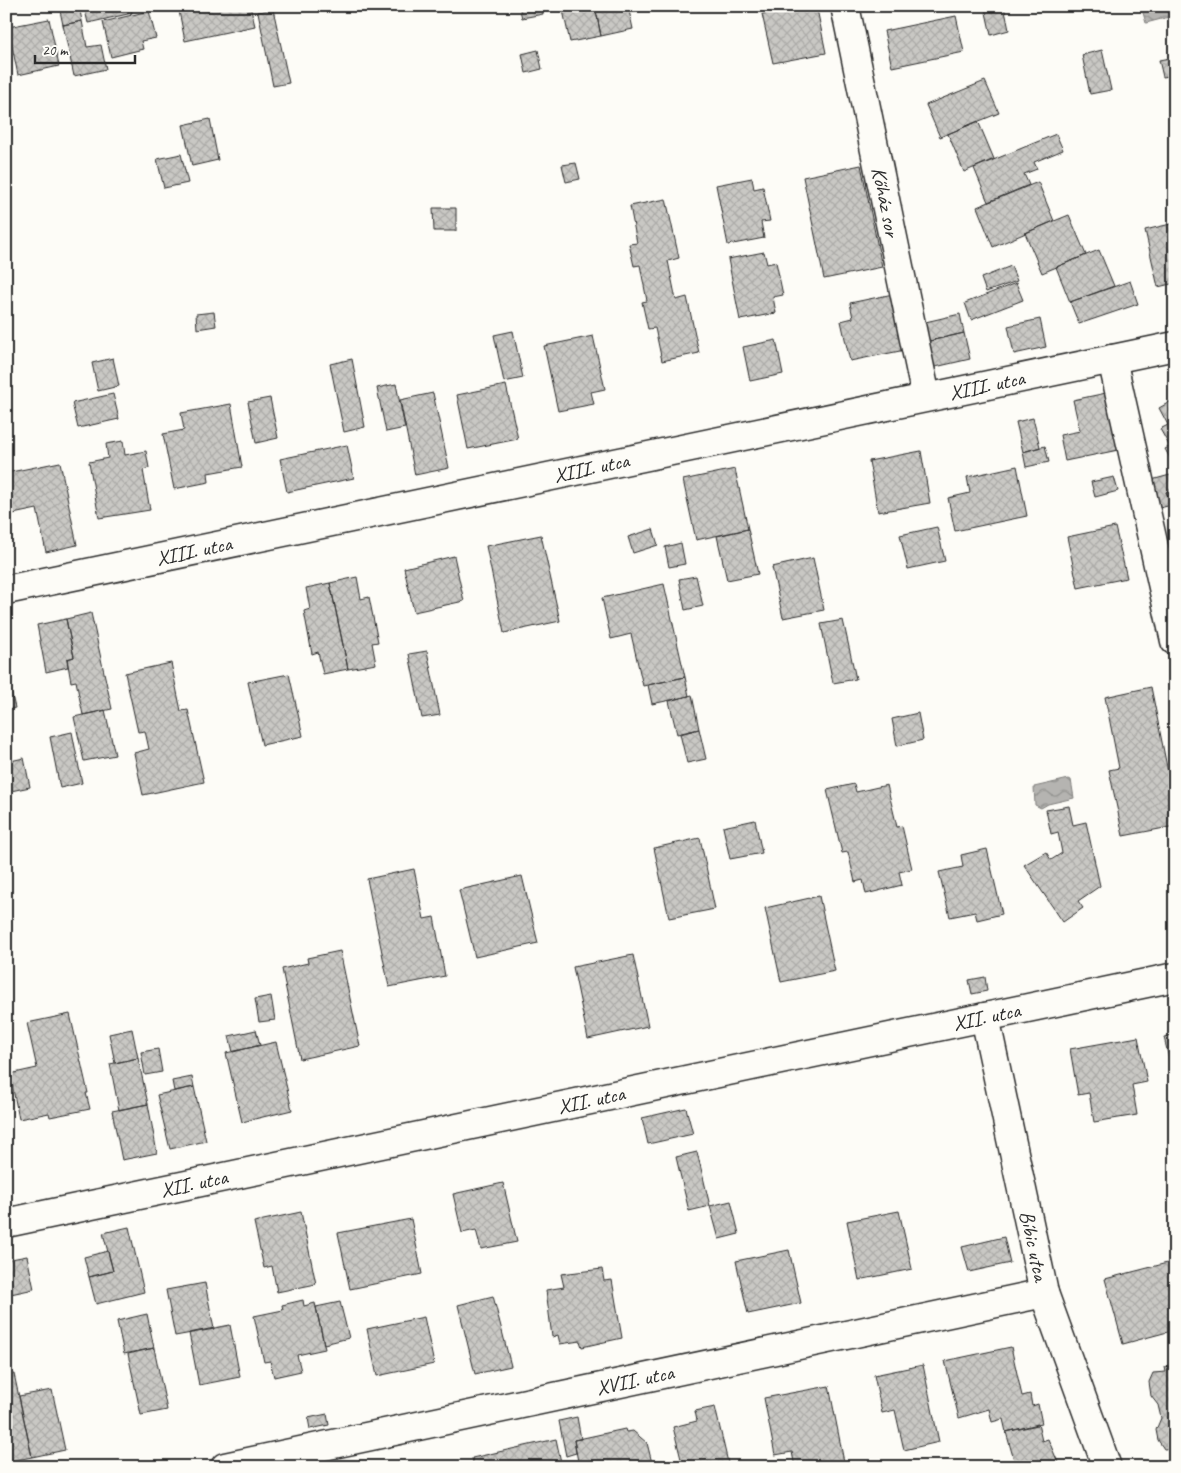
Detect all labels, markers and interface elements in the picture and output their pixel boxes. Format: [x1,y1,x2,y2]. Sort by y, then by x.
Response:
scale bar [35,32,135,64]
text: 20 m [42,41,69,60]
street label: Kőház sor [866,165,906,241]
street label: XIII. utca [947,364,1028,406]
street label: XIII. utca [551,447,633,488]
street label: XIII. utca [154,530,235,571]
street label: XII. utca [951,997,1024,1036]
street label: XII. utca [555,1080,629,1120]
street label: XII. utca [158,1163,231,1203]
street label: Bíbic utca [1014,1208,1055,1286]
street label: XVII. utca [594,1359,677,1401]

